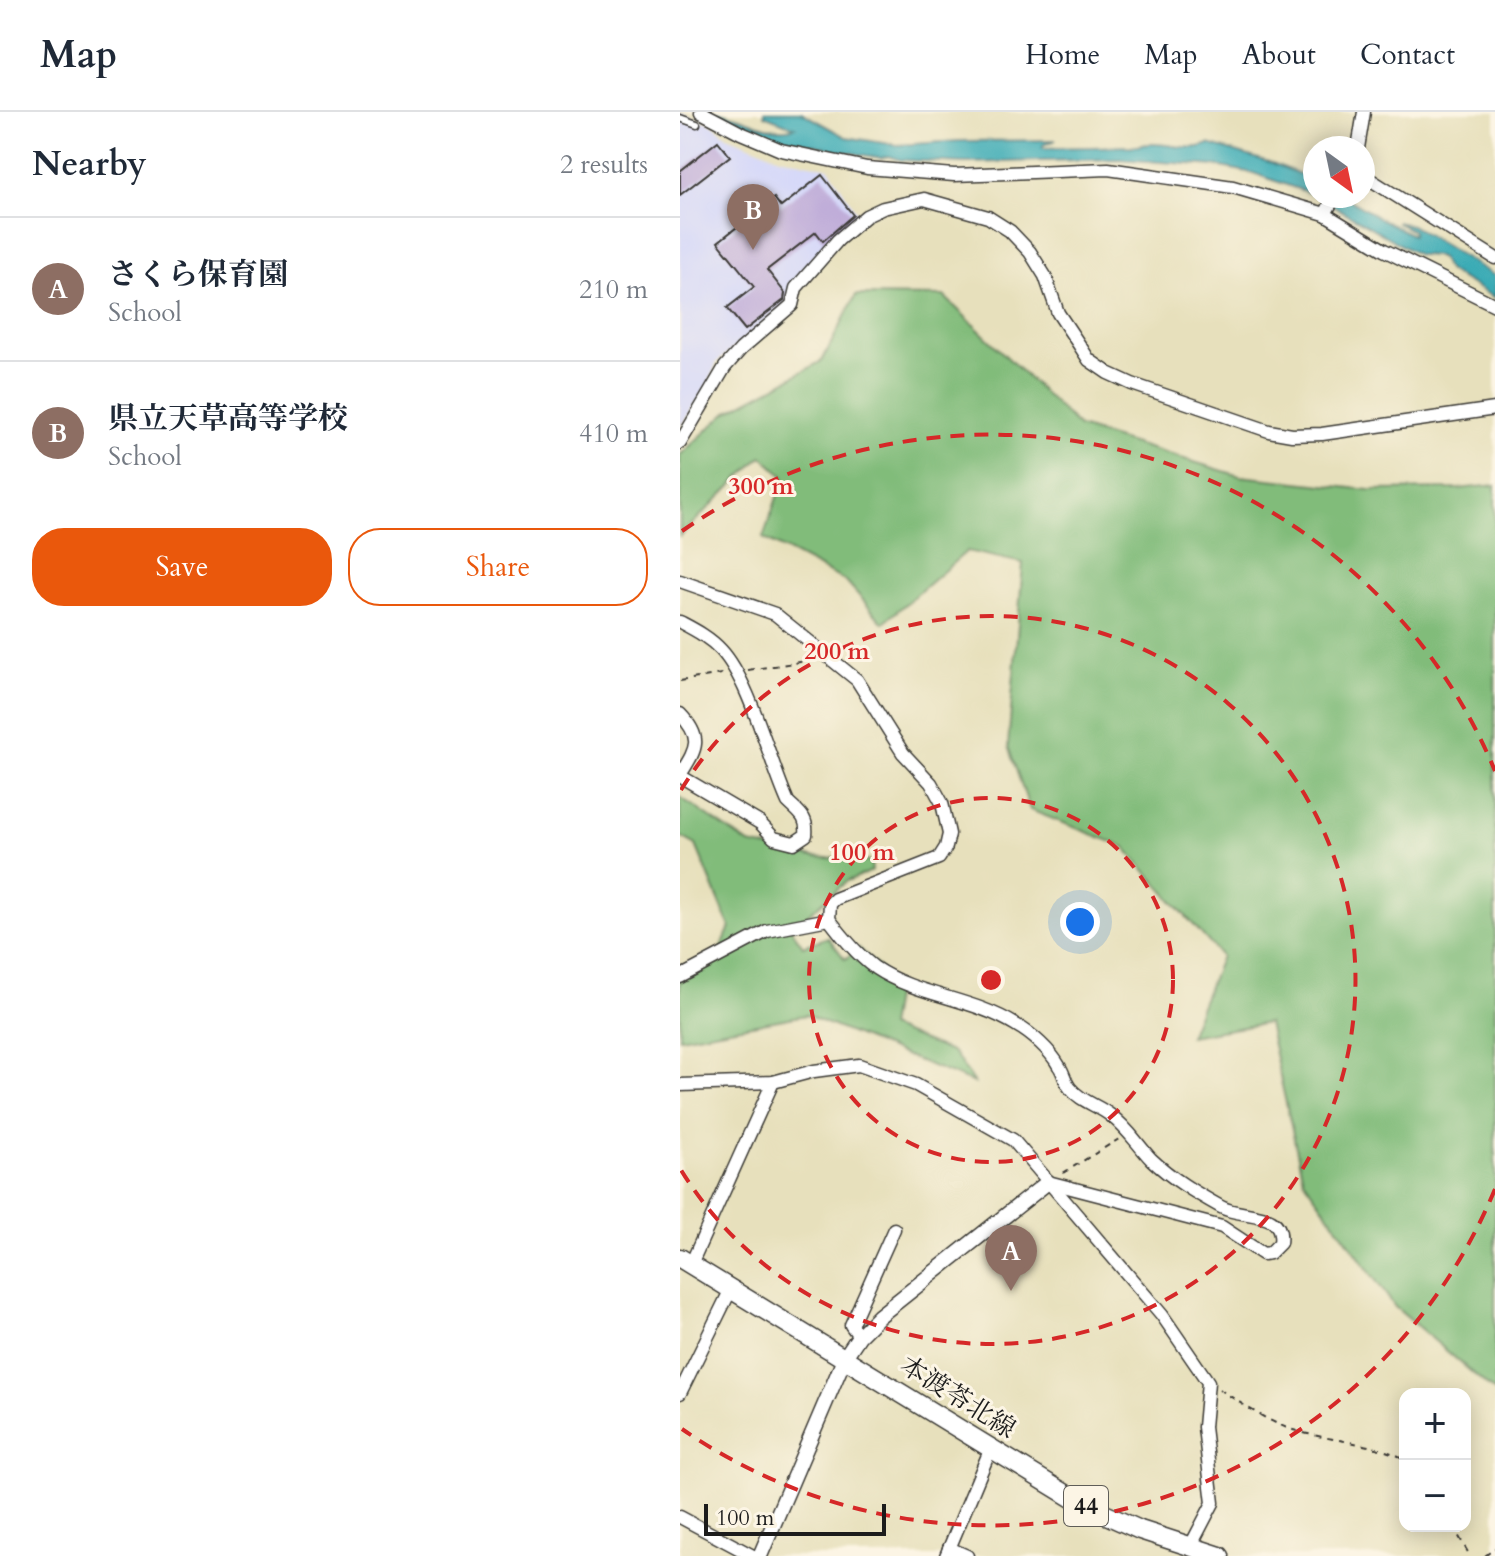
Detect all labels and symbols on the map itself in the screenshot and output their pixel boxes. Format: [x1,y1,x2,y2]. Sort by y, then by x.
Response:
north arrow [1303,136,1375,208]
pin: B [727,184,779,250]
text: 300 m [728,470,795,503]
text: 200 m [804,635,871,668]
text: 100 m [829,836,896,869]
your location [1060,902,1100,942]
centre of rings [977,966,1005,994]
pin: A [985,1225,1037,1291]
street label: 本渡苓北線 [894,1348,1022,1446]
road number: 44 [1064,1486,1108,1526]
scale bar [704,1500,886,1536]

